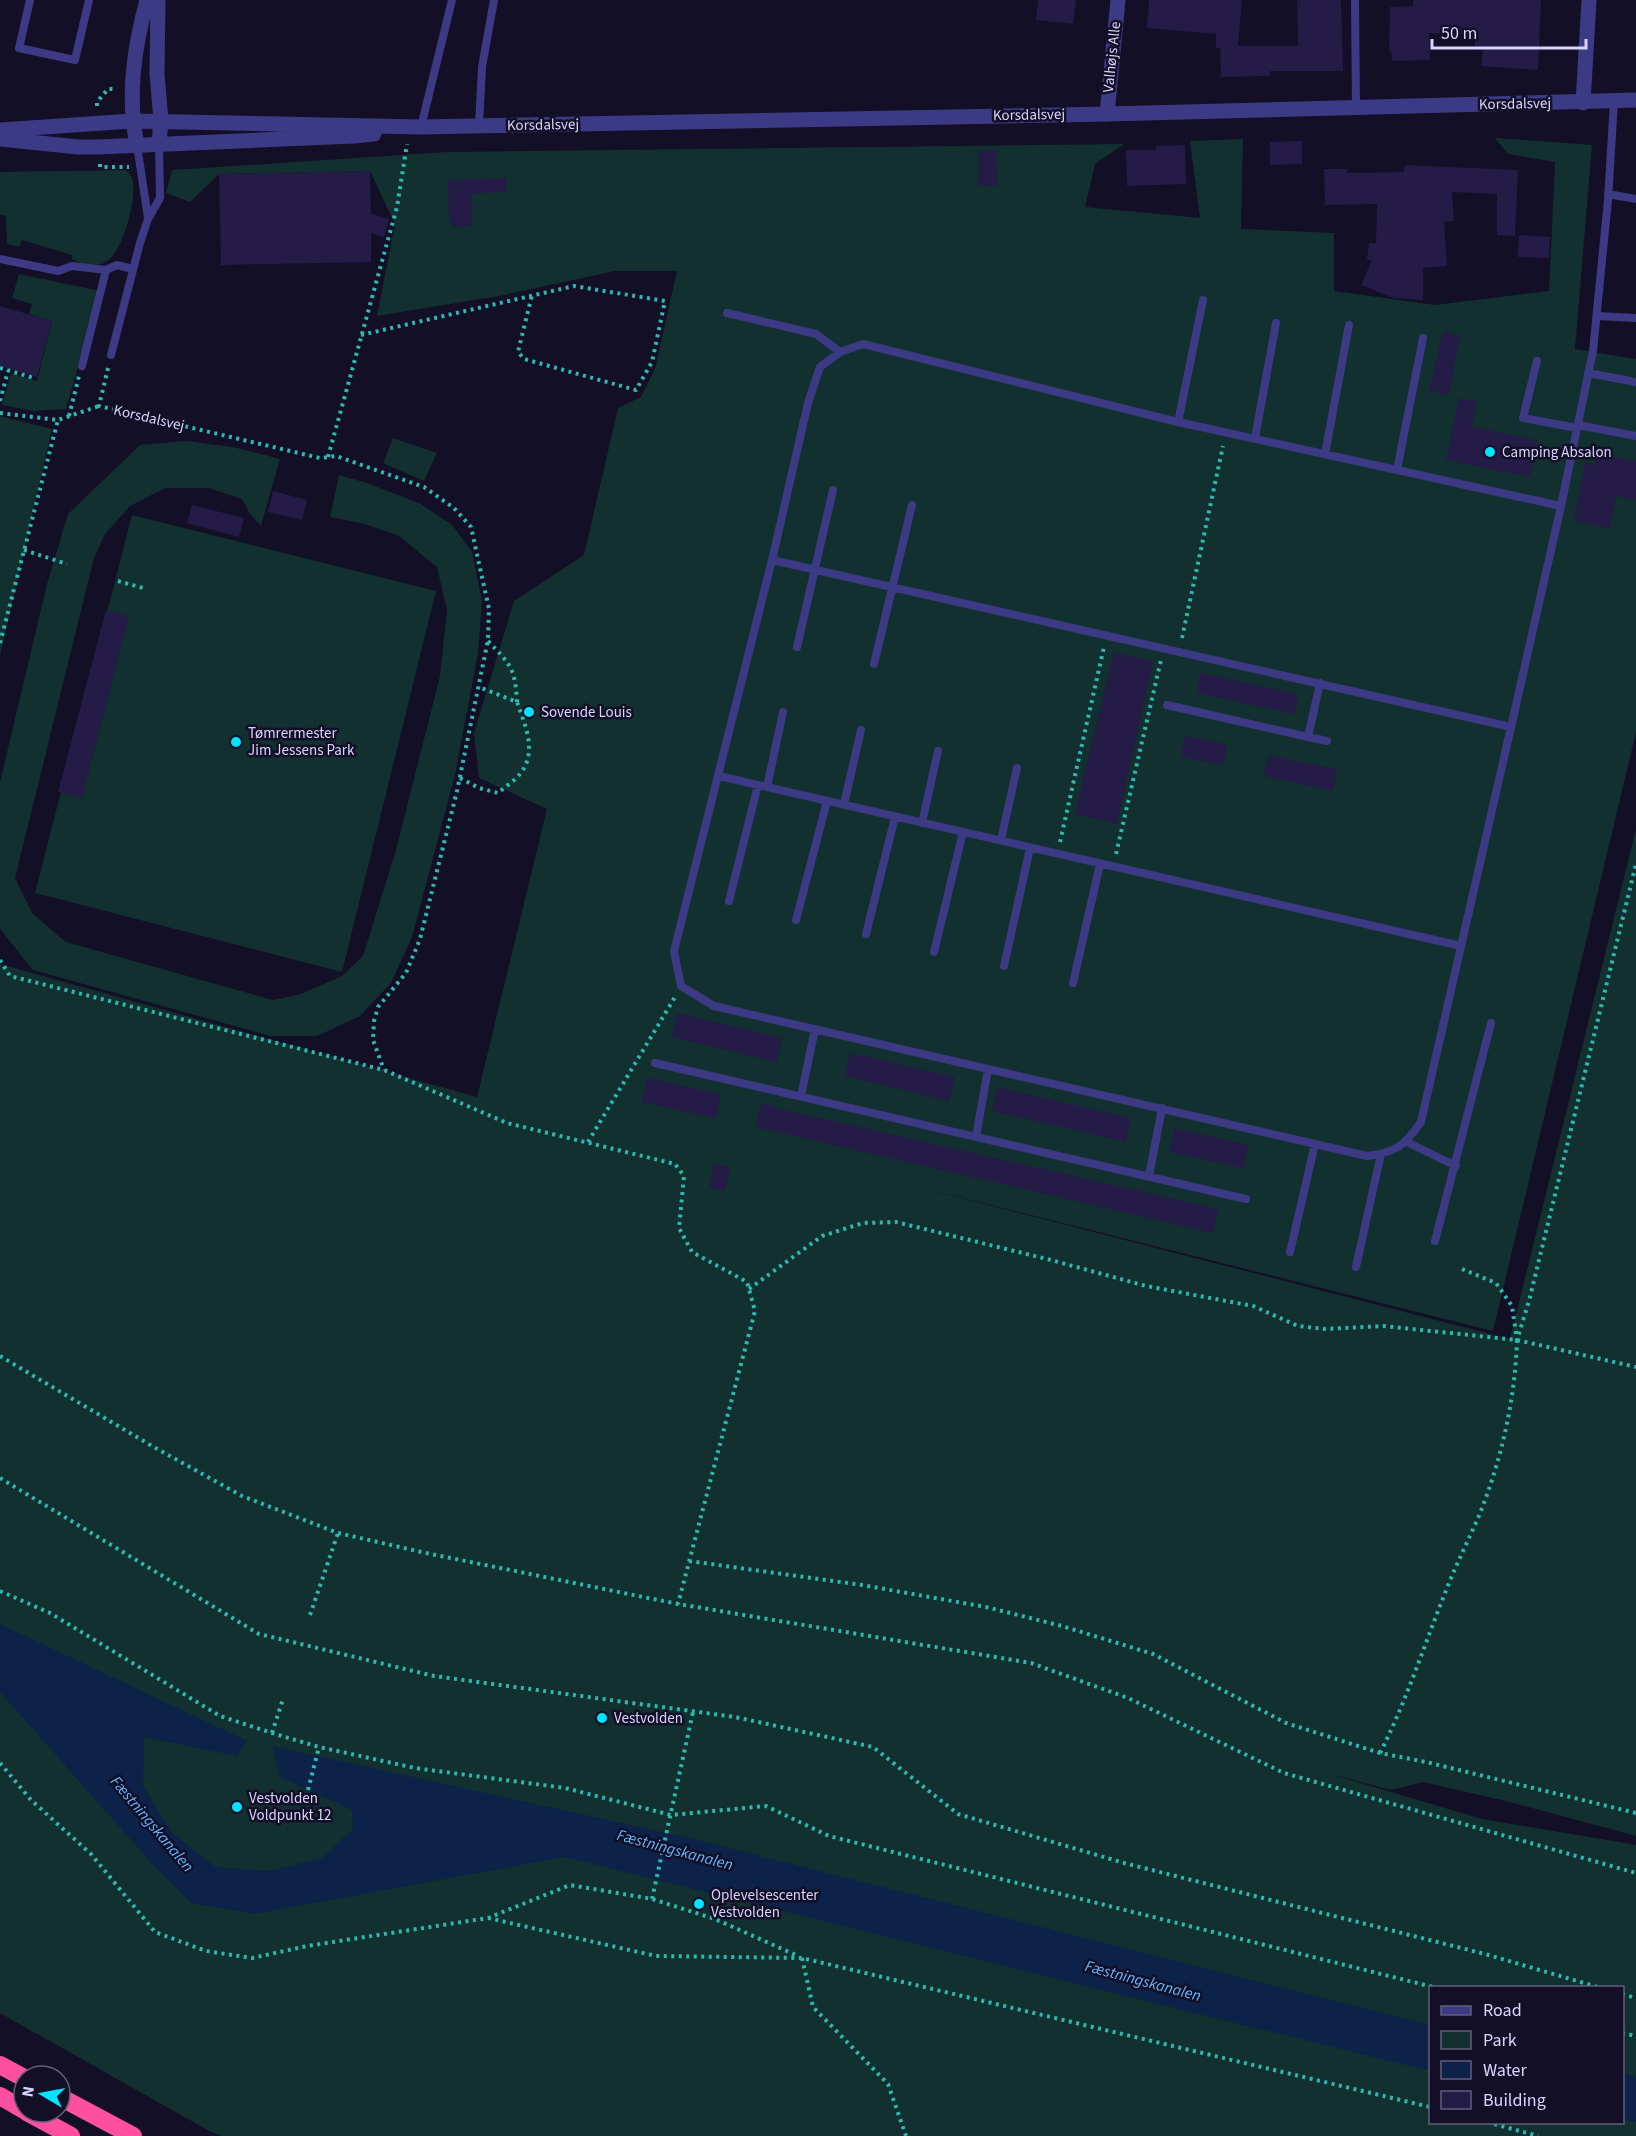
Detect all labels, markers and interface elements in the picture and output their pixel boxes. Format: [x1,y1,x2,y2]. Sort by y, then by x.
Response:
scale bar [1432,12,1586,50]
street label: Valhøjs Alle [1098,20,1126,94]
text: 50 m [1441,21,1477,46]
street label: Korsdalsvej [1479,93,1551,115]
street label: Korsdalsvej [993,104,1065,126]
street label: Korsdalsvej [507,114,579,136]
street label: Korsdalsvej [111,400,187,436]
place label: Camping Absalon [1502,442,1612,463]
marker: Camping Absalon [1483,445,1497,459]
place label: Sovende Louis [541,702,632,723]
marker: Sovende Louis [522,705,536,719]
place label: Tømrermester Jim Jessens Park [248,723,355,761]
marker: Tømrermester Jim Jessens Park [229,735,243,749]
place label: Vestvolden [614,1708,683,1729]
marker: Vestvolden [595,1711,609,1725]
water label: Fæstningskanalen [105,1771,199,1877]
place label: Vestvolden Voldpunkt 12 [249,1788,332,1826]
marker: Vestvolden Voldpunkt 12 [230,1800,244,1814]
water label: Fæstningskanalen [615,1824,735,1876]
place label: Oplevelsescenter Vestvolden [711,1885,819,1923]
marker: Oplevelsescenter Vestvolden [692,1897,706,1911]
water label: Fæstningskanalen [1083,1955,1203,2007]
legend [1429,1986,1624,2124]
text: Road [1483,1998,1522,2023]
text: Park [1483,2028,1517,2053]
text: Water [1483,2058,1527,2083]
north arrow [12,2064,72,2124]
text: N [16,2084,40,2099]
text: Building [1483,2088,1546,2113]

